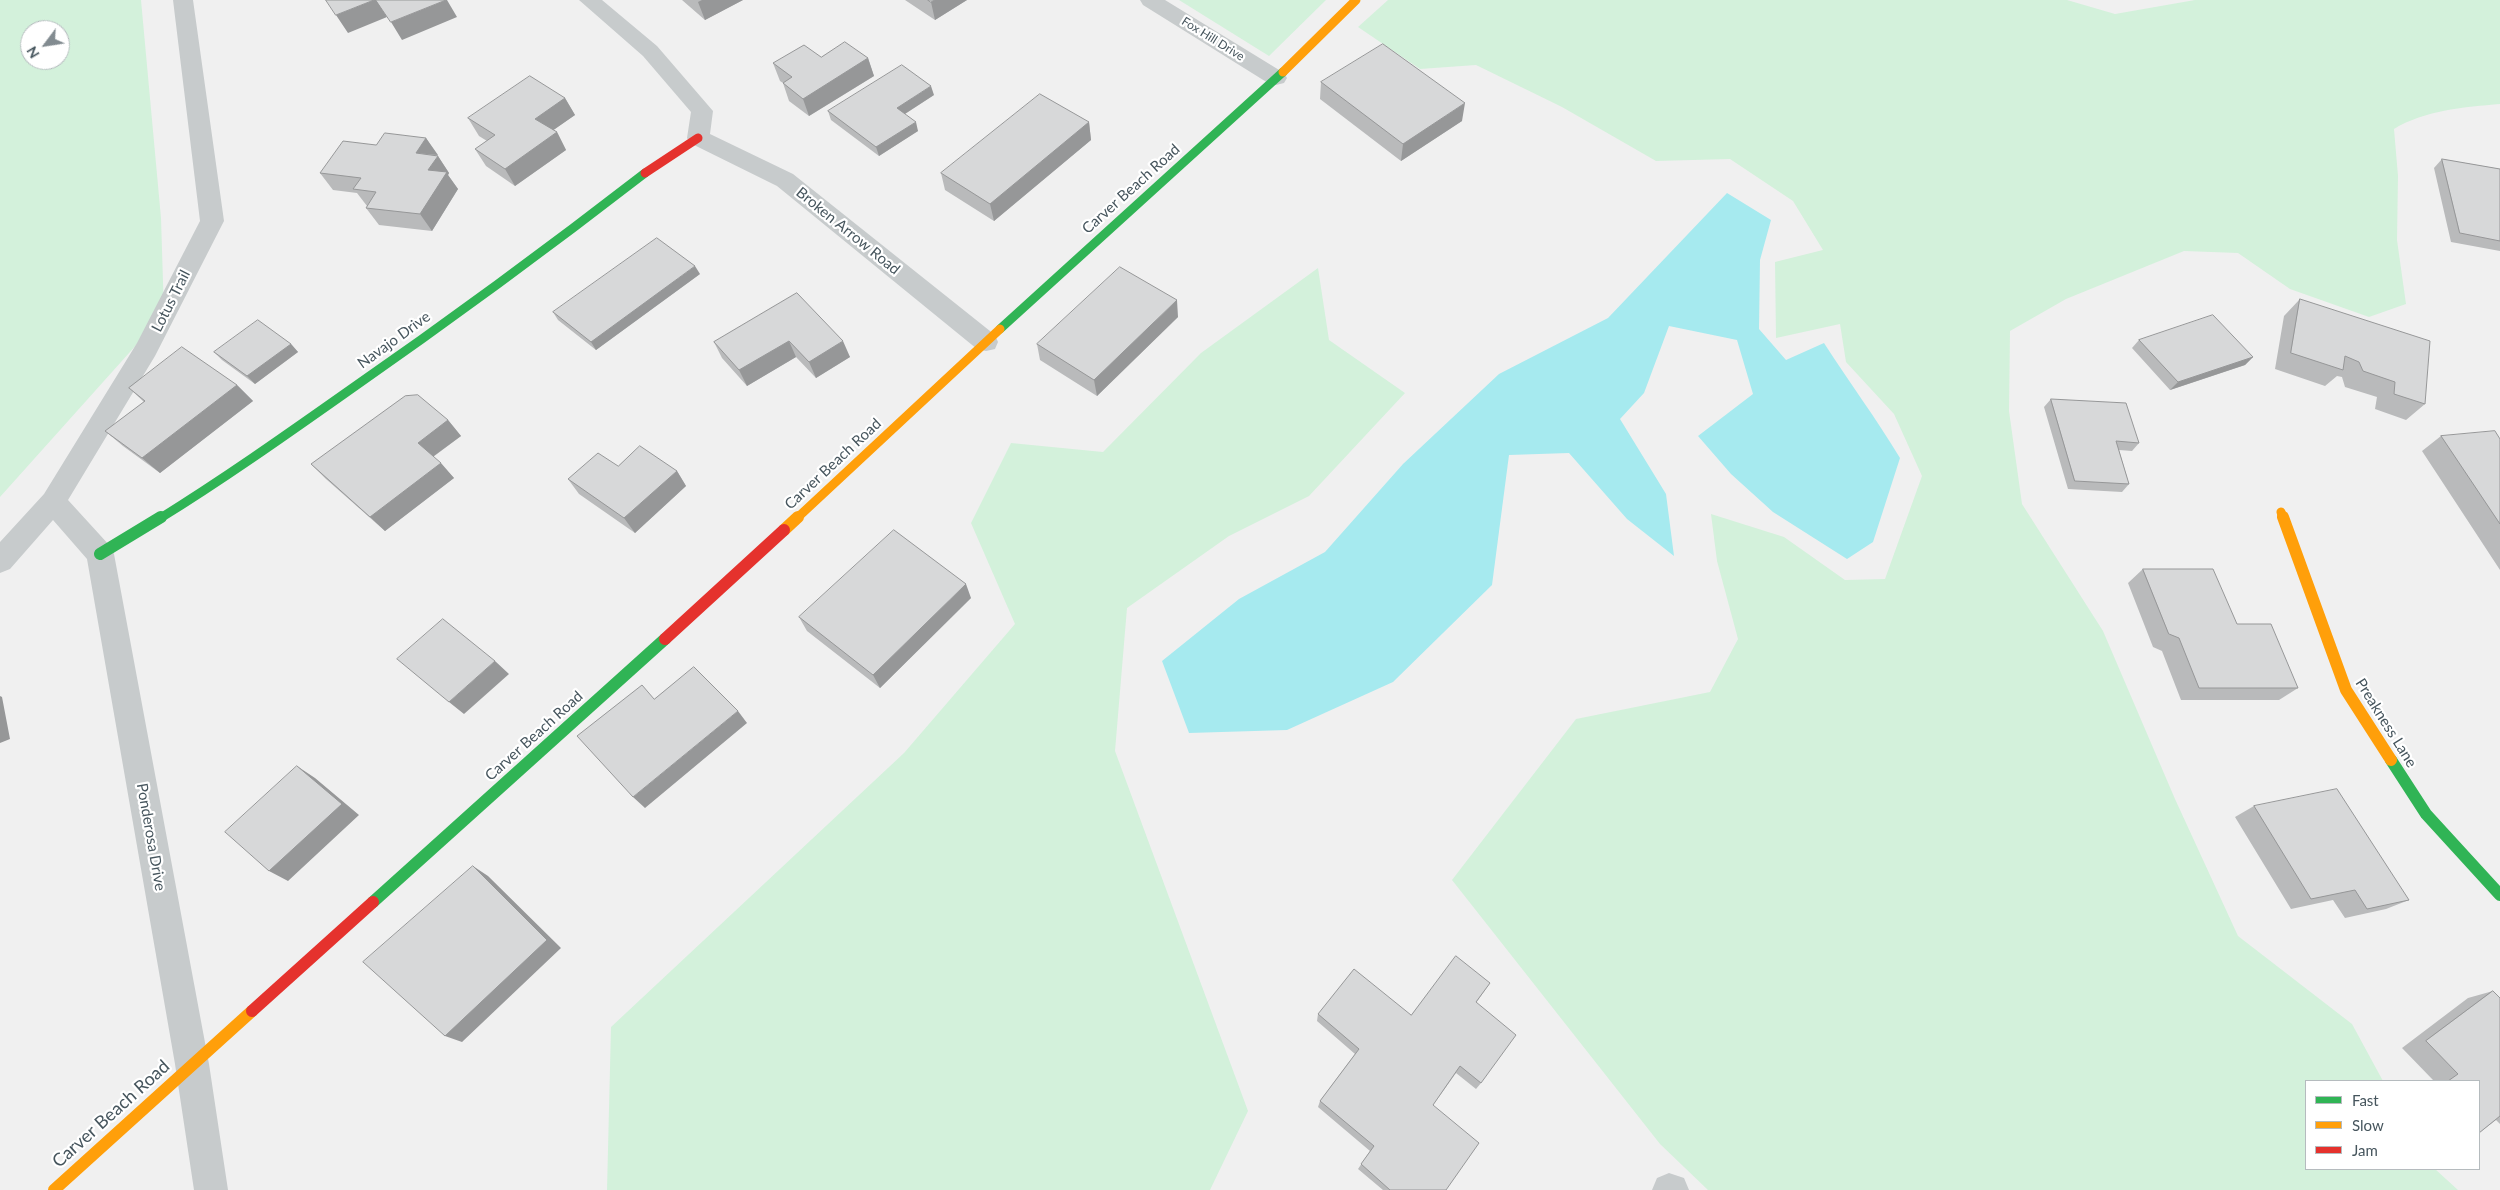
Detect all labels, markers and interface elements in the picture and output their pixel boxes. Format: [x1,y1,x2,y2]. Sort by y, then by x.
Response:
street label: Fox Hill Drive [1179,14,1247,64]
north arrow [20,20,70,70]
text: N [23,43,43,61]
street label: Carver Beach Road [1078,140,1184,238]
street label: Broken Arrow Road [792,184,904,278]
street label: Lotus Trail [148,267,194,335]
street label: Navajo Drive [354,308,434,372]
street label: Carver Beach Road [781,415,885,513]
street label: Preakness Lane [2351,675,2421,771]
street label: Carver Beach Road [481,687,587,785]
street label: Ponderosa Drive [133,782,169,892]
street label: Carver Beach Road [48,1056,174,1172]
legend [2305,1080,2480,1170]
text: Fast [2352,1091,2379,1109]
text: Slow [2352,1116,2384,1134]
text: Jam [2352,1141,2378,1159]

